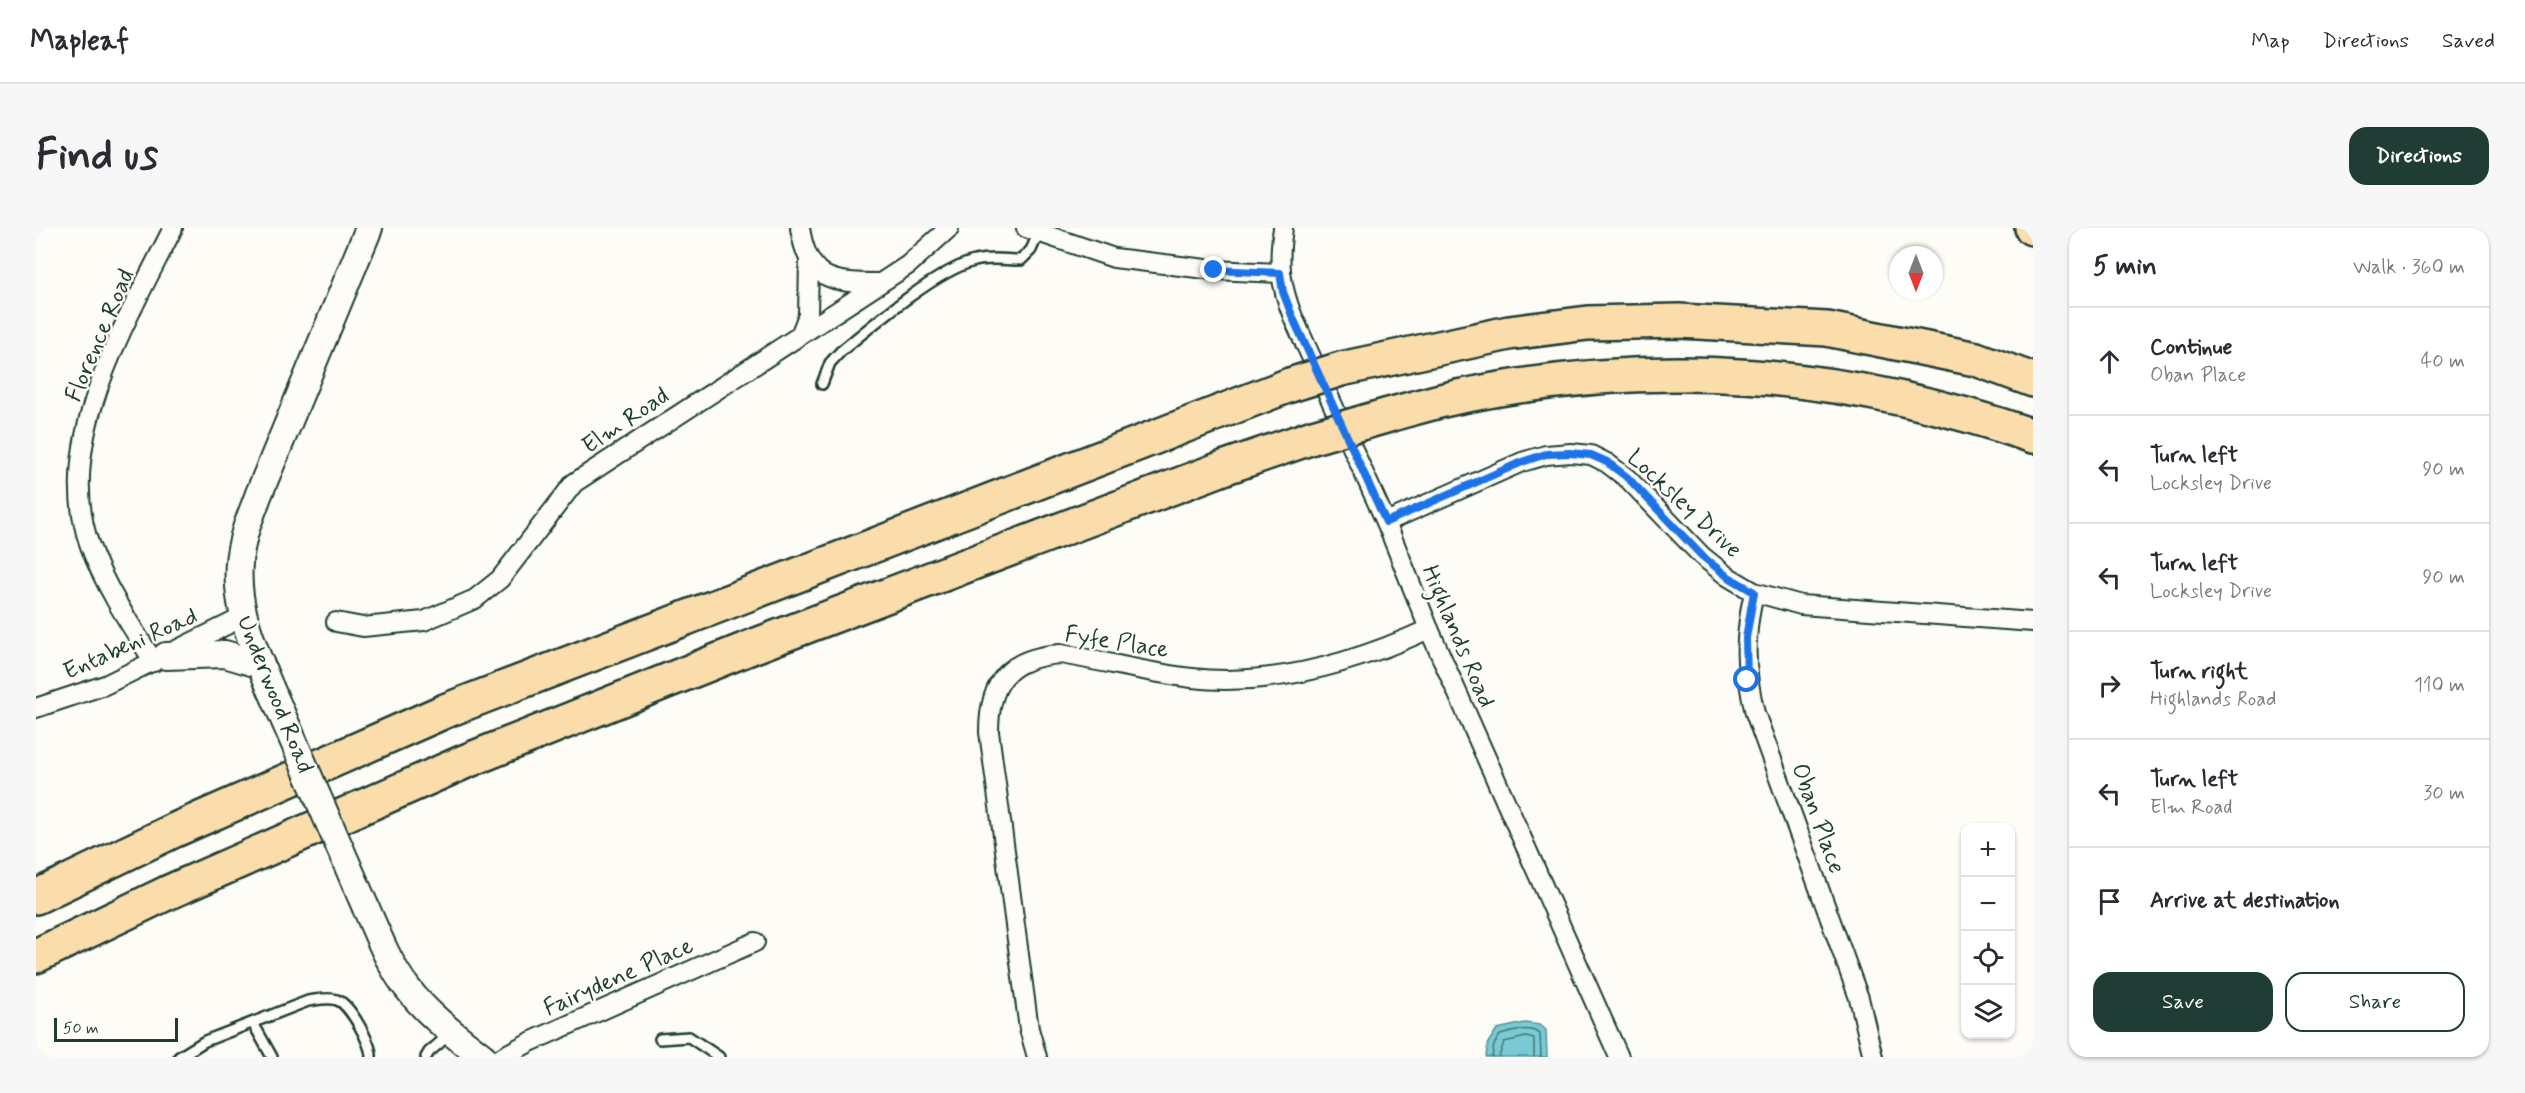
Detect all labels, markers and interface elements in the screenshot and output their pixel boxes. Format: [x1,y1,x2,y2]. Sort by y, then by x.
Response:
text: Mapleaf [30,23,129,60]
text: Map [2251,27,2290,55]
text: Directions [2323,27,2409,55]
text: Saved [2442,27,2495,55]
button: Directions [2349,127,2489,185]
text: Find us [36,129,158,184]
north arrow [1889,246,1943,300]
text: 5 min [2093,250,2157,284]
text: Walk · 360 m [2353,254,2465,281]
route end [1200,256,1226,282]
street label: Florence Road [59,264,142,407]
text: Continue [2150,334,2232,362]
icon: ahead [2093,345,2126,378]
text: 40 m [2421,348,2465,375]
text: Oban Place [2150,362,2246,389]
street label: Elm Road [576,381,675,462]
text: Turn left [2150,442,2238,470]
street label: Locksley Drive [1620,443,1748,565]
icon: left [2093,453,2126,486]
text: 90 m [2422,456,2465,483]
text: Locksley Drive [2150,470,2272,497]
text: Turn left [2150,550,2238,578]
street label: Highlands Road [1411,561,1502,714]
icon: left [2093,561,2126,594]
text: 90 m [2422,564,2465,591]
text: Locksley Drive [2150,578,2272,605]
street label: Entabeni Road [59,601,203,688]
street label: Underwood Road [229,611,320,778]
street label: Fyfe Place [1063,619,1171,666]
text: Turn right [2150,658,2248,686]
route start [1733,666,1759,692]
icon: right [2093,669,2126,702]
text: 110 m [2414,672,2465,699]
text: Highlands Road [2150,686,2276,713]
street label: Oban Place [1783,759,1852,878]
text: Turn left [2150,766,2238,794]
icon: left [2093,777,2126,810]
text: 30 m [2423,780,2465,807]
text: Elm Road [2150,794,2232,821]
map controls [1961,823,2015,1039]
button: + [1961,823,2015,877]
button: − [1961,877,2015,931]
icon: arrive [2093,885,2126,918]
text: Arrive at destination [2150,887,2340,915]
street label: Fairydene Place [539,930,698,1024]
button: locate [1961,931,2015,985]
button: Save [2093,972,2273,1032]
button: Share [2285,972,2465,1032]
button: layers [1961,985,2015,1039]
scale bar [54,1015,178,1042]
text: 50 m [63,1018,99,1039]

